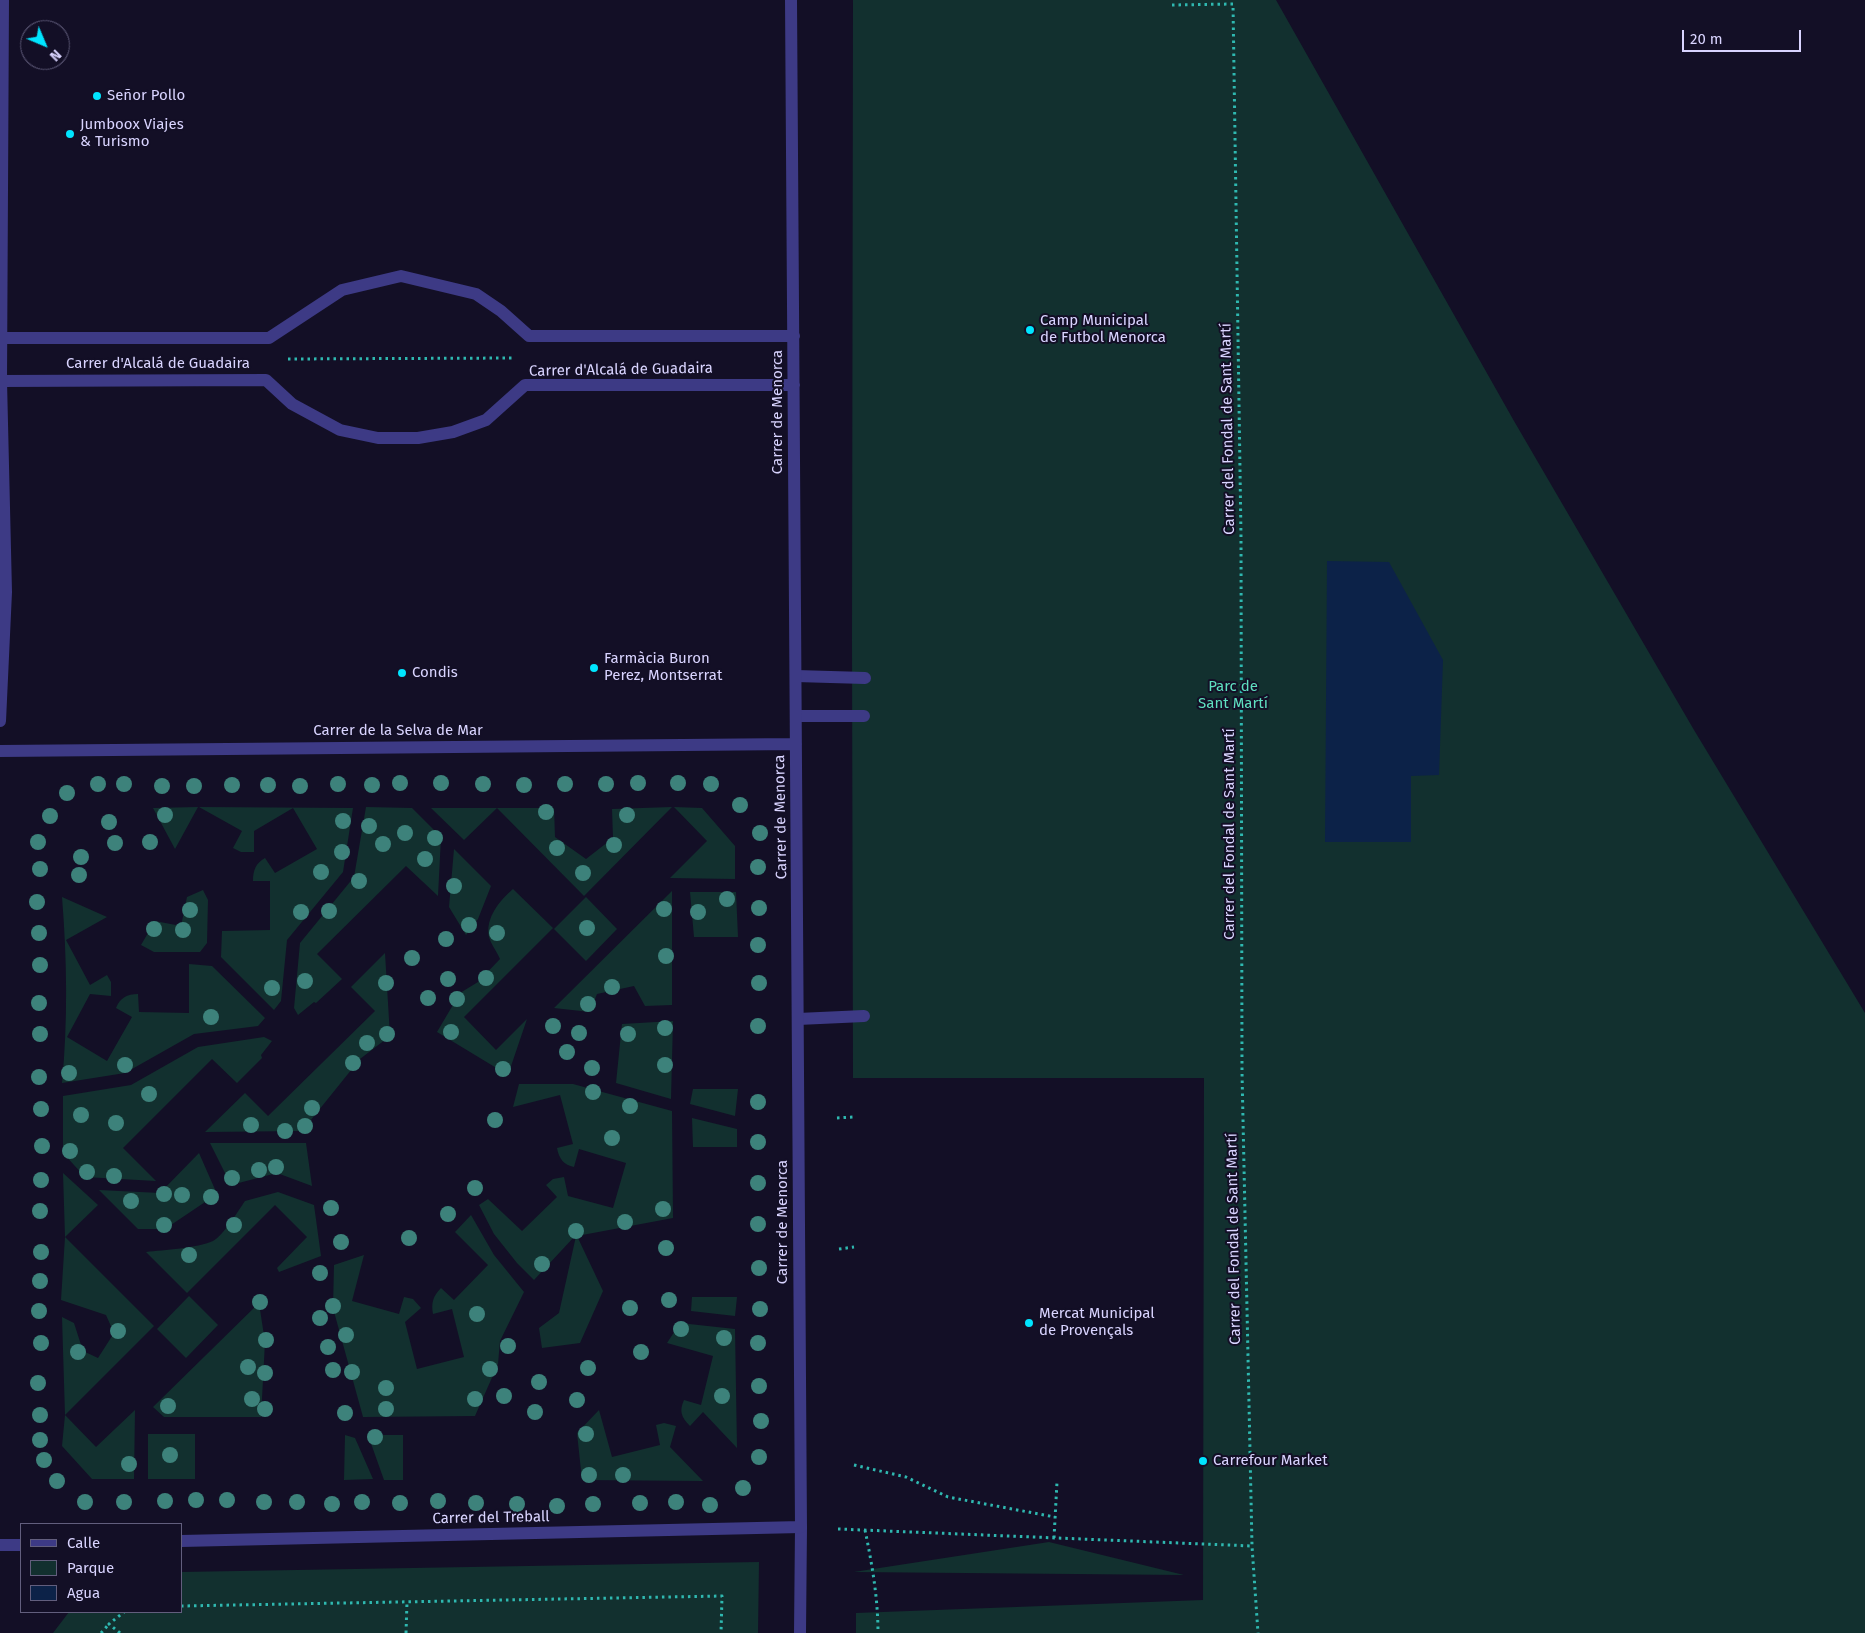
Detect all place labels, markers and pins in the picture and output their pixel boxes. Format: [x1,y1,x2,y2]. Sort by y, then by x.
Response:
place label: Señor Pollo [107,87,185,105]
marker: Señor Pollo [91,90,103,102]
place label: Jumboox Viajes & Turismo [80,116,184,151]
marker: Jumboox Viajes & Turismo [64,128,76,140]
place label: Camp Municipal de Futbol Menorca [1040,312,1166,347]
marker: Camp Municipal de Futbol Menorca [1024,324,1036,336]
place label: Farmàcia Buron Perez, Montserrat [604,650,722,685]
marker: Farmàcia Buron Perez, Montserrat [588,662,600,674]
place label: Condis [412,664,458,682]
marker: Condis [396,667,408,679]
place label: Mercat Municipal de Provençals [1039,1305,1155,1340]
marker: Mercat Municipal de Provençals [1023,1317,1035,1329]
place label: Carrefour Market [1213,1452,1328,1470]
marker: Carrefour Market [1197,1455,1209,1467]

